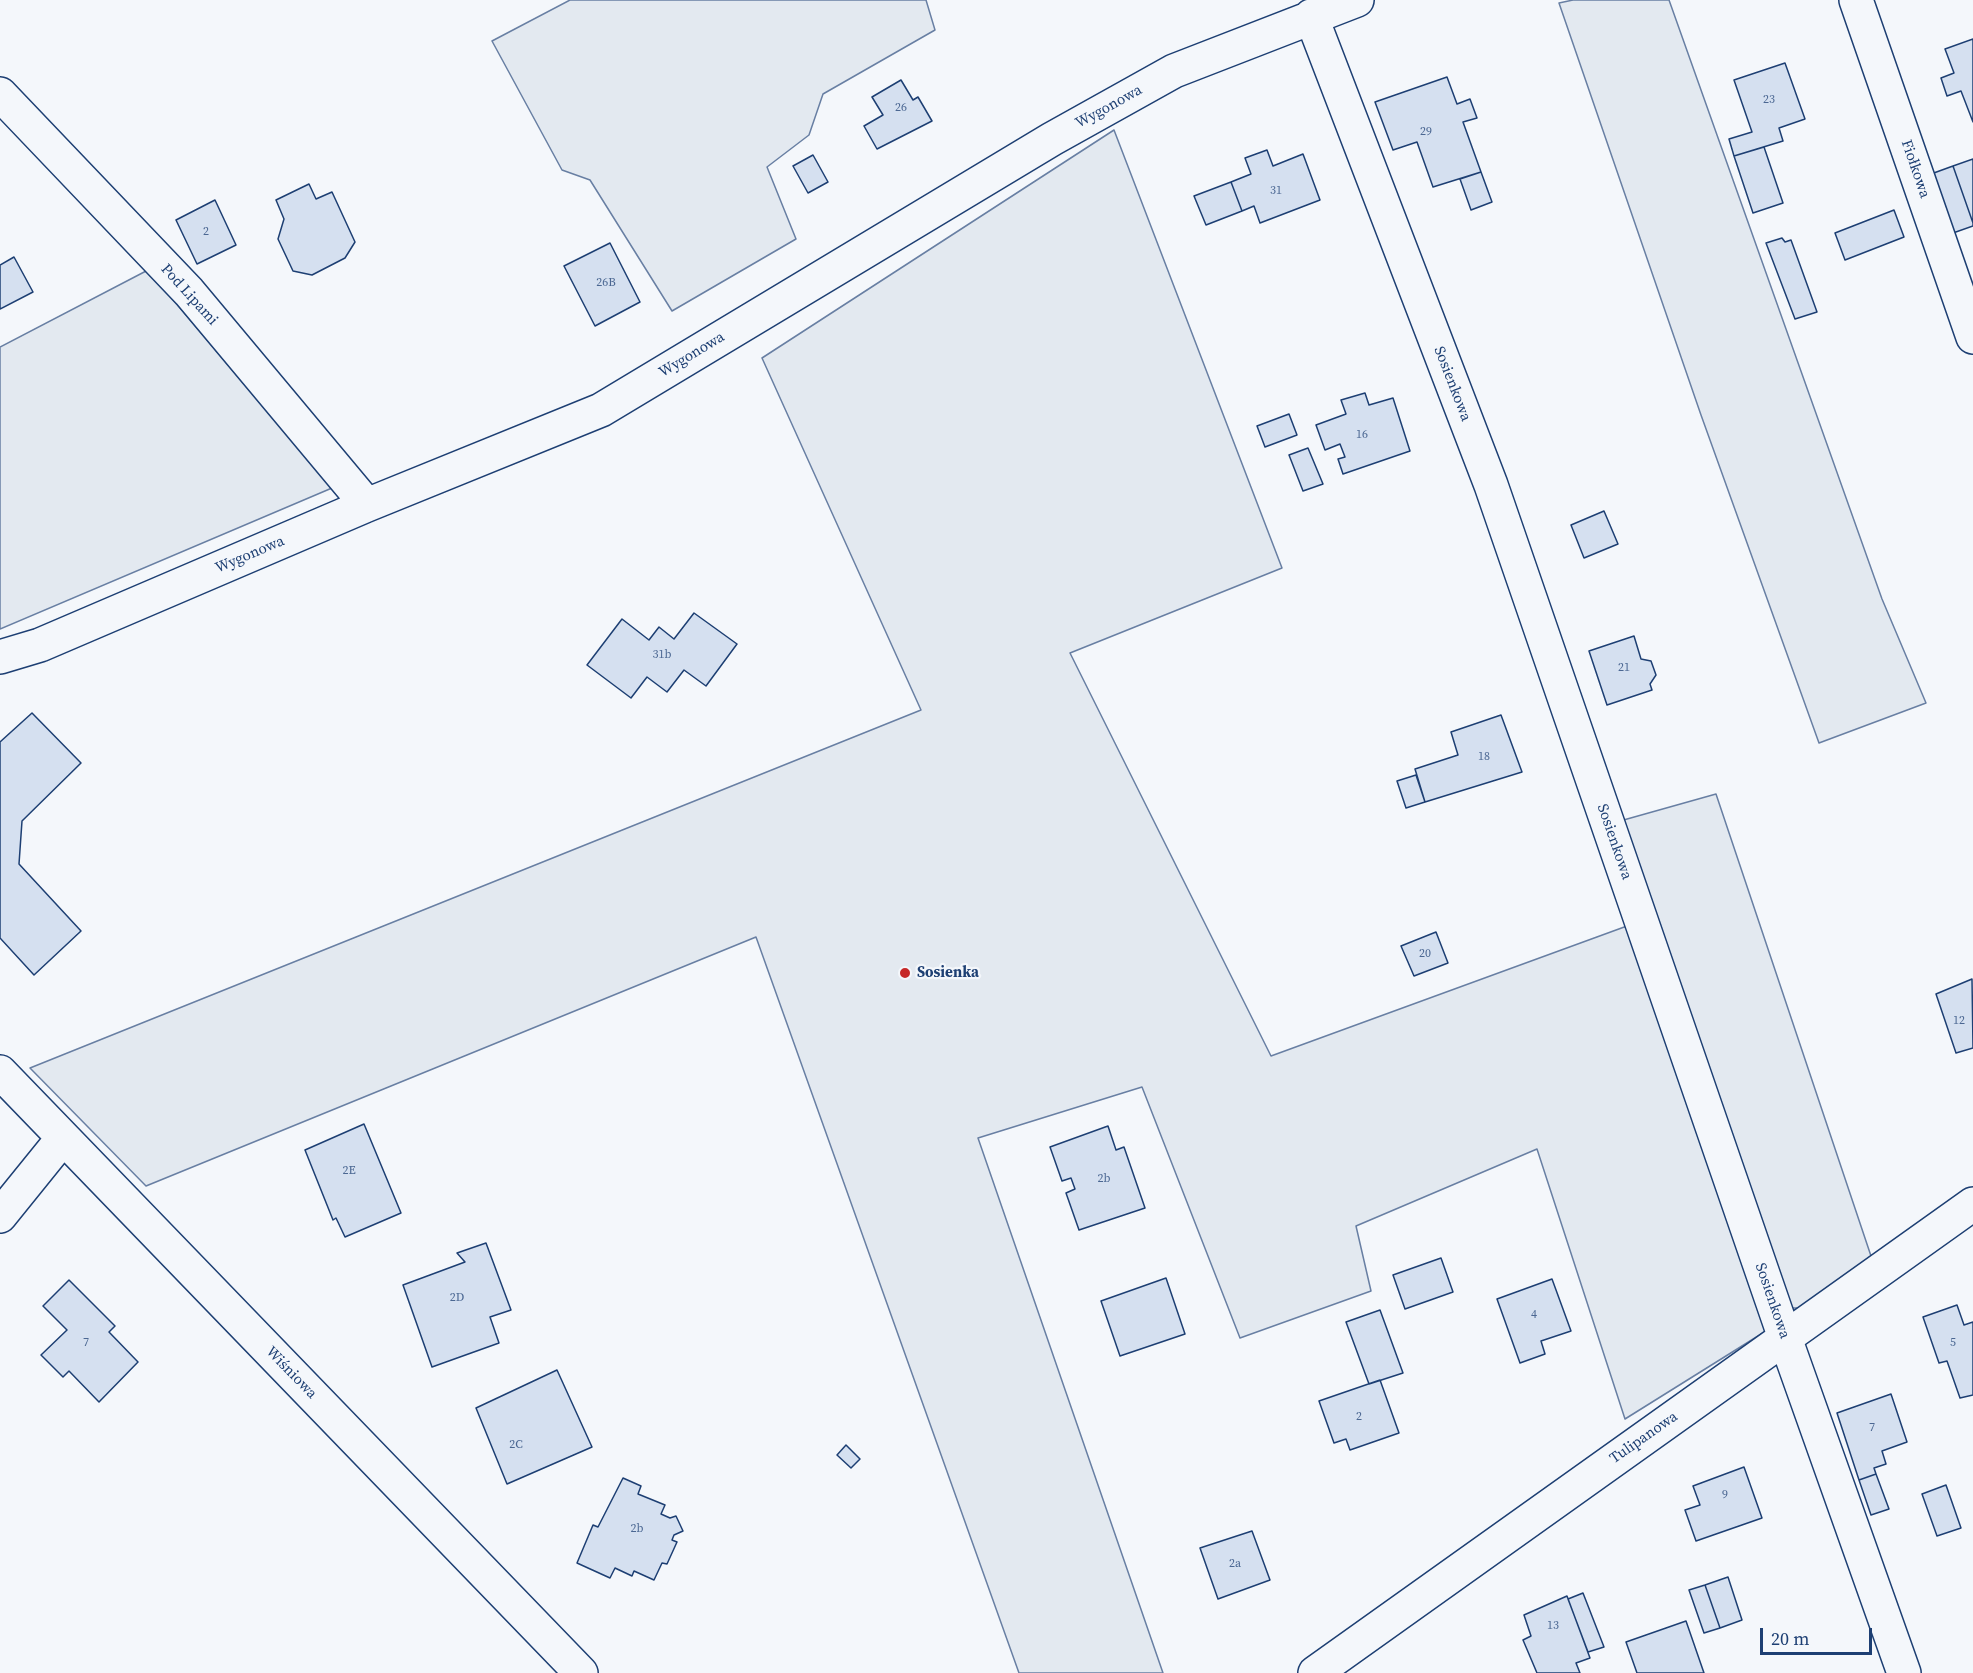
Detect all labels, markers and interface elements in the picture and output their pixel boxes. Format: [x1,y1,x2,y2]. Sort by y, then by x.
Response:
street label: Wygonowa [1073,81,1145,133]
house number: 23 [1763,93,1775,107]
house number: 26 [895,101,907,115]
house number: 29 [1420,125,1432,139]
street label: Fiołkowa [1897,137,1933,201]
house number: 31 [1270,184,1282,198]
house number: 2 [203,225,209,239]
street label: Pod Lipami [157,261,221,329]
house number: 26B [596,276,616,290]
street label: Wygonowa [656,328,728,382]
street label: Sosienkowa [1430,344,1474,424]
house number: 16 [1356,428,1368,442]
street label: Wygonowa [213,532,287,578]
house number: 31b [653,648,671,662]
house number: 21 [1618,661,1630,675]
house number: 18 [1478,750,1490,764]
street label: Sosienkowa [1593,802,1635,882]
house number: 20 [1419,947,1431,961]
place label: Sosienka [917,964,979,982]
marker: Sosienka [898,966,912,980]
house number: 12 [1953,1014,1965,1028]
house number: 2E [342,1164,356,1178]
house number: 2b [1098,1172,1110,1186]
street label: Sosienkowa [1751,1261,1793,1341]
house number: 2D [450,1291,464,1305]
house number: 4 [1531,1308,1537,1322]
house number: 7 [83,1336,89,1350]
house number: 5 [1950,1336,1956,1350]
street label: Wiśniowa [262,1343,320,1403]
street label: Tulipanowa [1607,1408,1681,1468]
house number: 2 [1356,1410,1362,1424]
house number: 7 [1869,1421,1875,1435]
house number: 2C [509,1438,523,1452]
house number: 9 [1722,1488,1728,1502]
house number: 2b [631,1522,643,1536]
house number: 2a [1229,1557,1241,1571]
scale bar [1763,1616,1876,1654]
house number: 13 [1547,1619,1559,1633]
text: 20 m [1771,1626,1809,1651]

